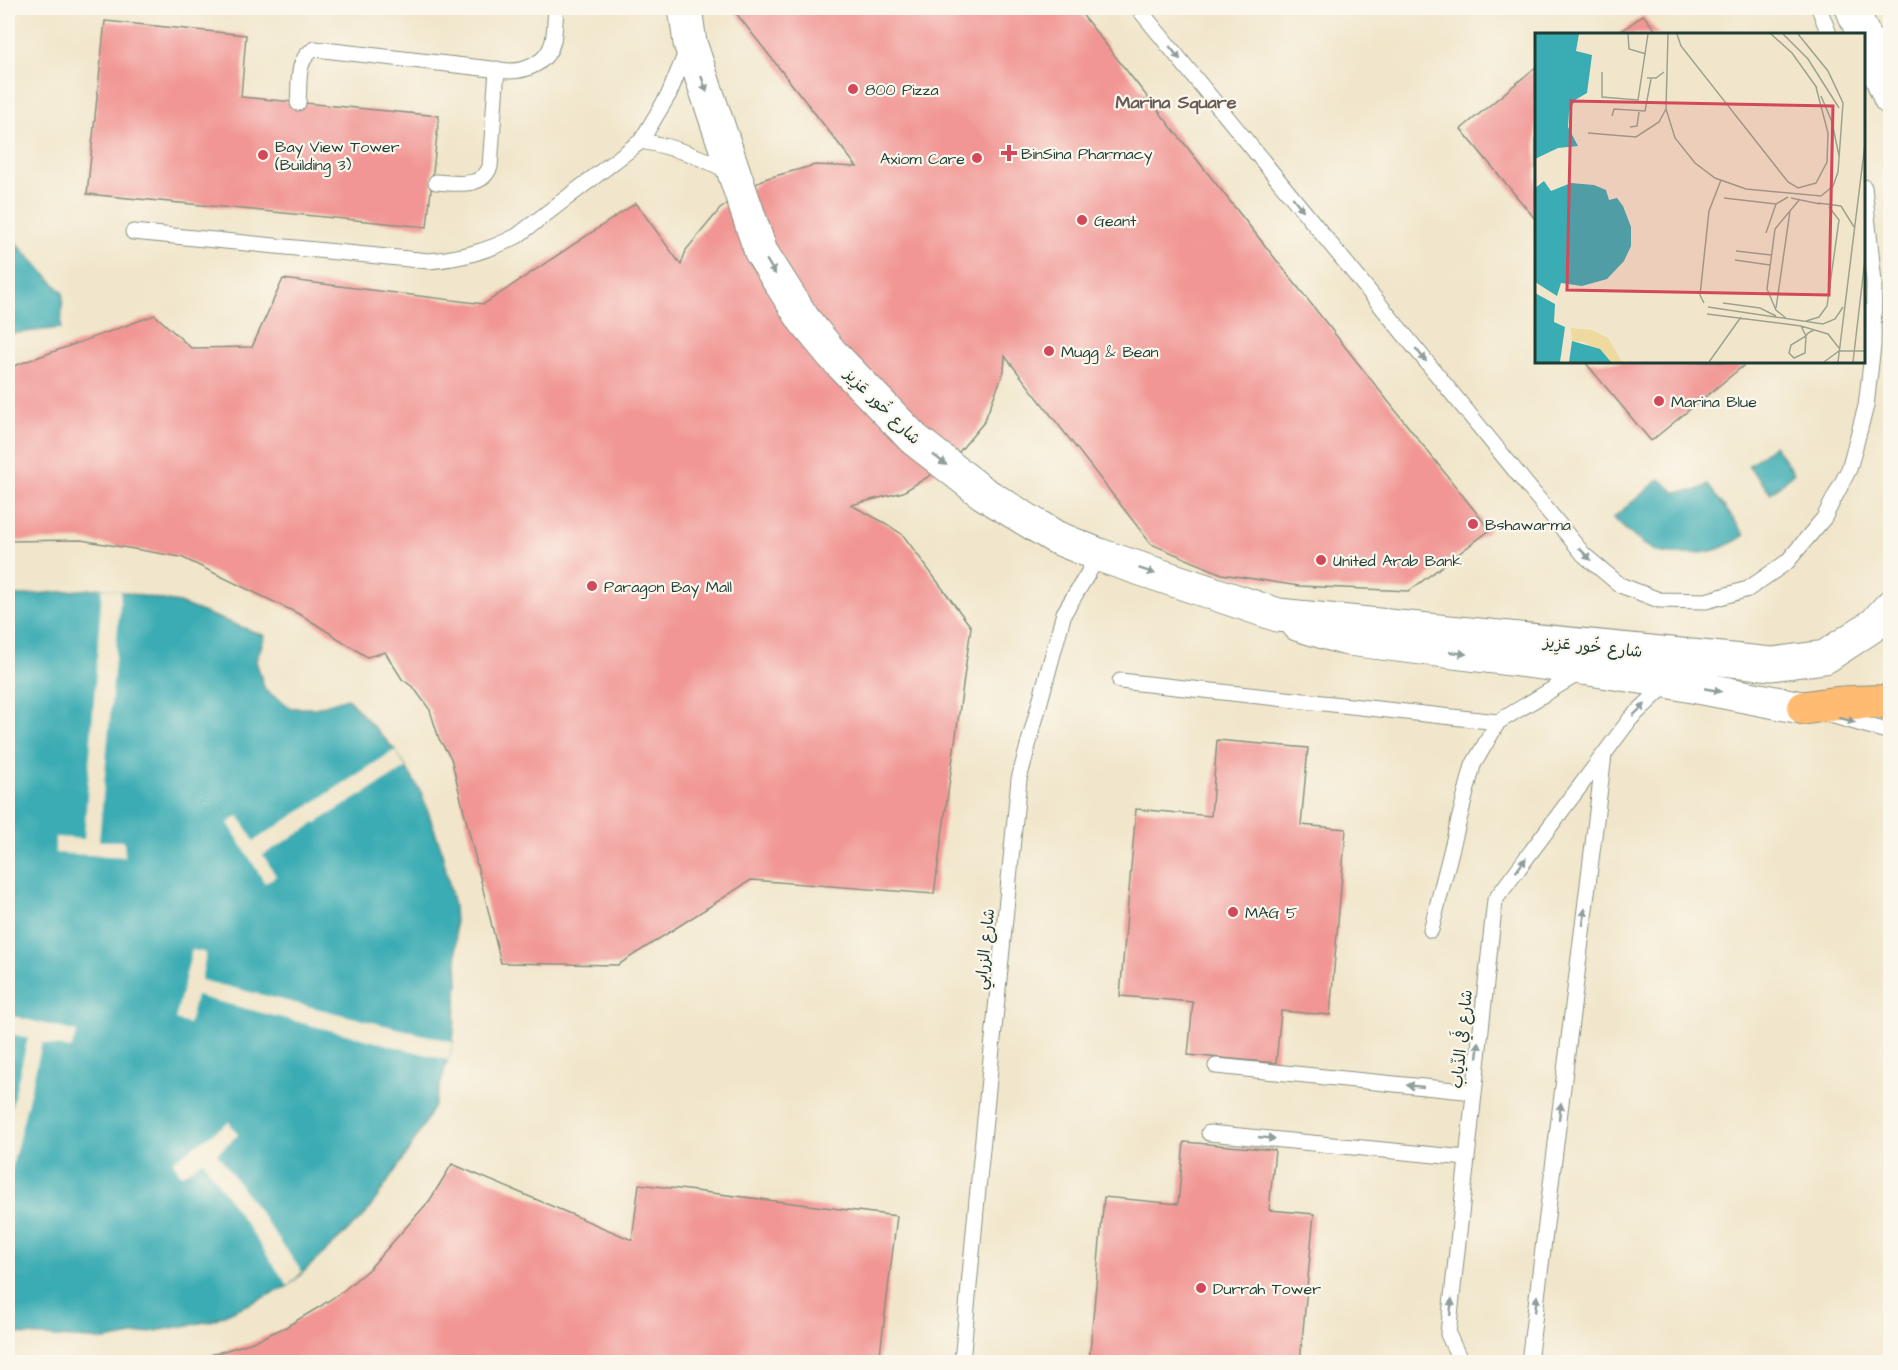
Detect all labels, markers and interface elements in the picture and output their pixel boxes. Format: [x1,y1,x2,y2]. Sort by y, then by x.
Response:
inset map [1535,33,1865,363]
one-way arrow [1168,45,1181,61]
one-way arrow [699,75,709,93]
place label: 800 Pizza [865,79,939,101]
marker: 800 Pizza [846,82,860,96]
district label: Marina Square [1116,90,1237,115]
place label: Bay View Tower (Building 3) [275,136,400,177]
place label: BinSina Pharmacy [1021,143,1153,166]
marker: BinSina Pharmacy [1002,146,1016,160]
marker: Bay View Tower (Building 3) [256,148,270,162]
place label: Axiom Care [880,148,965,170]
marker: Axiom Care [970,151,984,165]
one-way arrow [1291,196,1304,211]
place label: Geant [1094,210,1137,232]
marker: Geant [1075,213,1089,227]
one-way arrow [765,259,776,275]
place label: Mugg & Bean [1061,341,1159,364]
marker: Mugg & Bean [1042,344,1056,358]
one-way arrow [1415,347,1428,363]
street label: شارع خُور عَزِيز [838,362,925,450]
place label: Marina Blue [1671,391,1757,413]
marker: Marina Blue [1652,394,1666,408]
one-way arrow [932,453,948,466]
place label: Bshawarma [1485,514,1571,536]
marker: Bshawarma [1466,517,1480,531]
one-way arrow [1578,547,1592,562]
place label: United Arab Bank [1333,550,1462,572]
marker: United Arab Bank [1314,553,1328,567]
one-way arrow [1138,567,1156,576]
place label: Paragon Bay Mall [604,576,732,599]
marker: Paragon Bay Mall [585,579,599,593]
street label: شارع خُور عَزِيز [1540,630,1643,663]
one-way arrow [1448,649,1467,658]
one-way arrow [1704,686,1723,695]
one-way arrow [1632,703,1647,717]
one-way arrow [1839,716,1857,725]
one-way arrow [1515,857,1527,873]
place label: MAG 5 [1245,902,1298,924]
marker: MAG 5 [1226,905,1240,919]
street label: شارع الزرابي [970,907,1003,991]
one-way arrow [1579,908,1589,927]
street label: شارع فَي الذّياب [1443,988,1478,1090]
one-way arrow [1473,1041,1483,1060]
one-way arrow [1406,1081,1425,1091]
one-way arrow [1556,1101,1565,1120]
one-way arrow [1258,1133,1277,1143]
place label: Durrah Tower [1213,1278,1321,1300]
marker: Durrah Tower [1194,1281,1208,1295]
one-way arrow [1532,1295,1541,1314]
one-way arrow [1446,1297,1456,1316]

